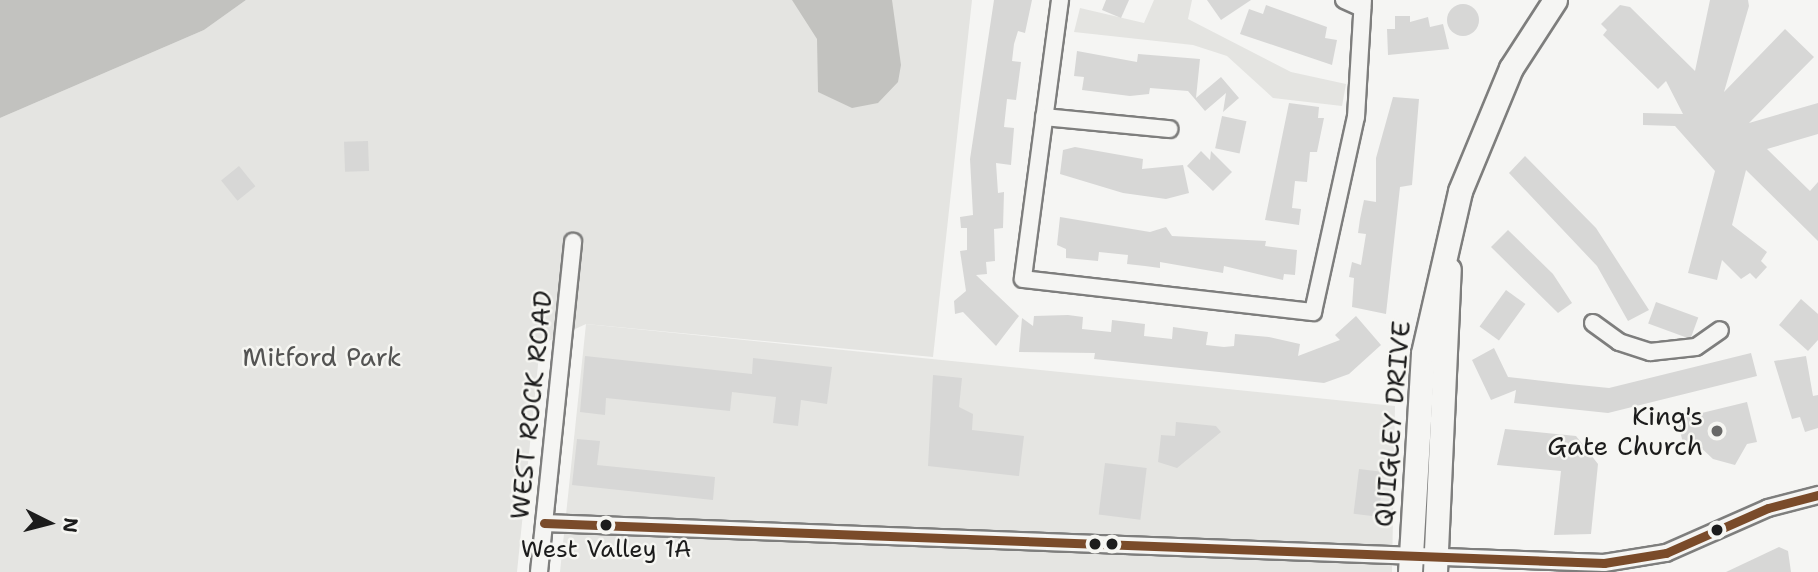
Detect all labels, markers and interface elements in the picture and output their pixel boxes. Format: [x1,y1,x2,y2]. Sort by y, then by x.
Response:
street label: WEST ROCK ROAD [503,289,559,521]
street label: QUIGLEY DRIVE [1367,320,1417,528]
park label: Mitford Park [242,341,402,373]
place label: King's Gate Church [1547,400,1703,462]
marker: King's Gate Church [1709,423,1725,439]
north arrow [14,488,84,558]
text: N [57,516,84,534]
marker: West Valley 1A [599,518,613,532]
unlabelled marker [1710,523,1724,537]
place label: West Valley 1A [521,536,691,564]
unlabelled marker [1088,537,1102,551]
unlabelled marker [1105,537,1119,551]

